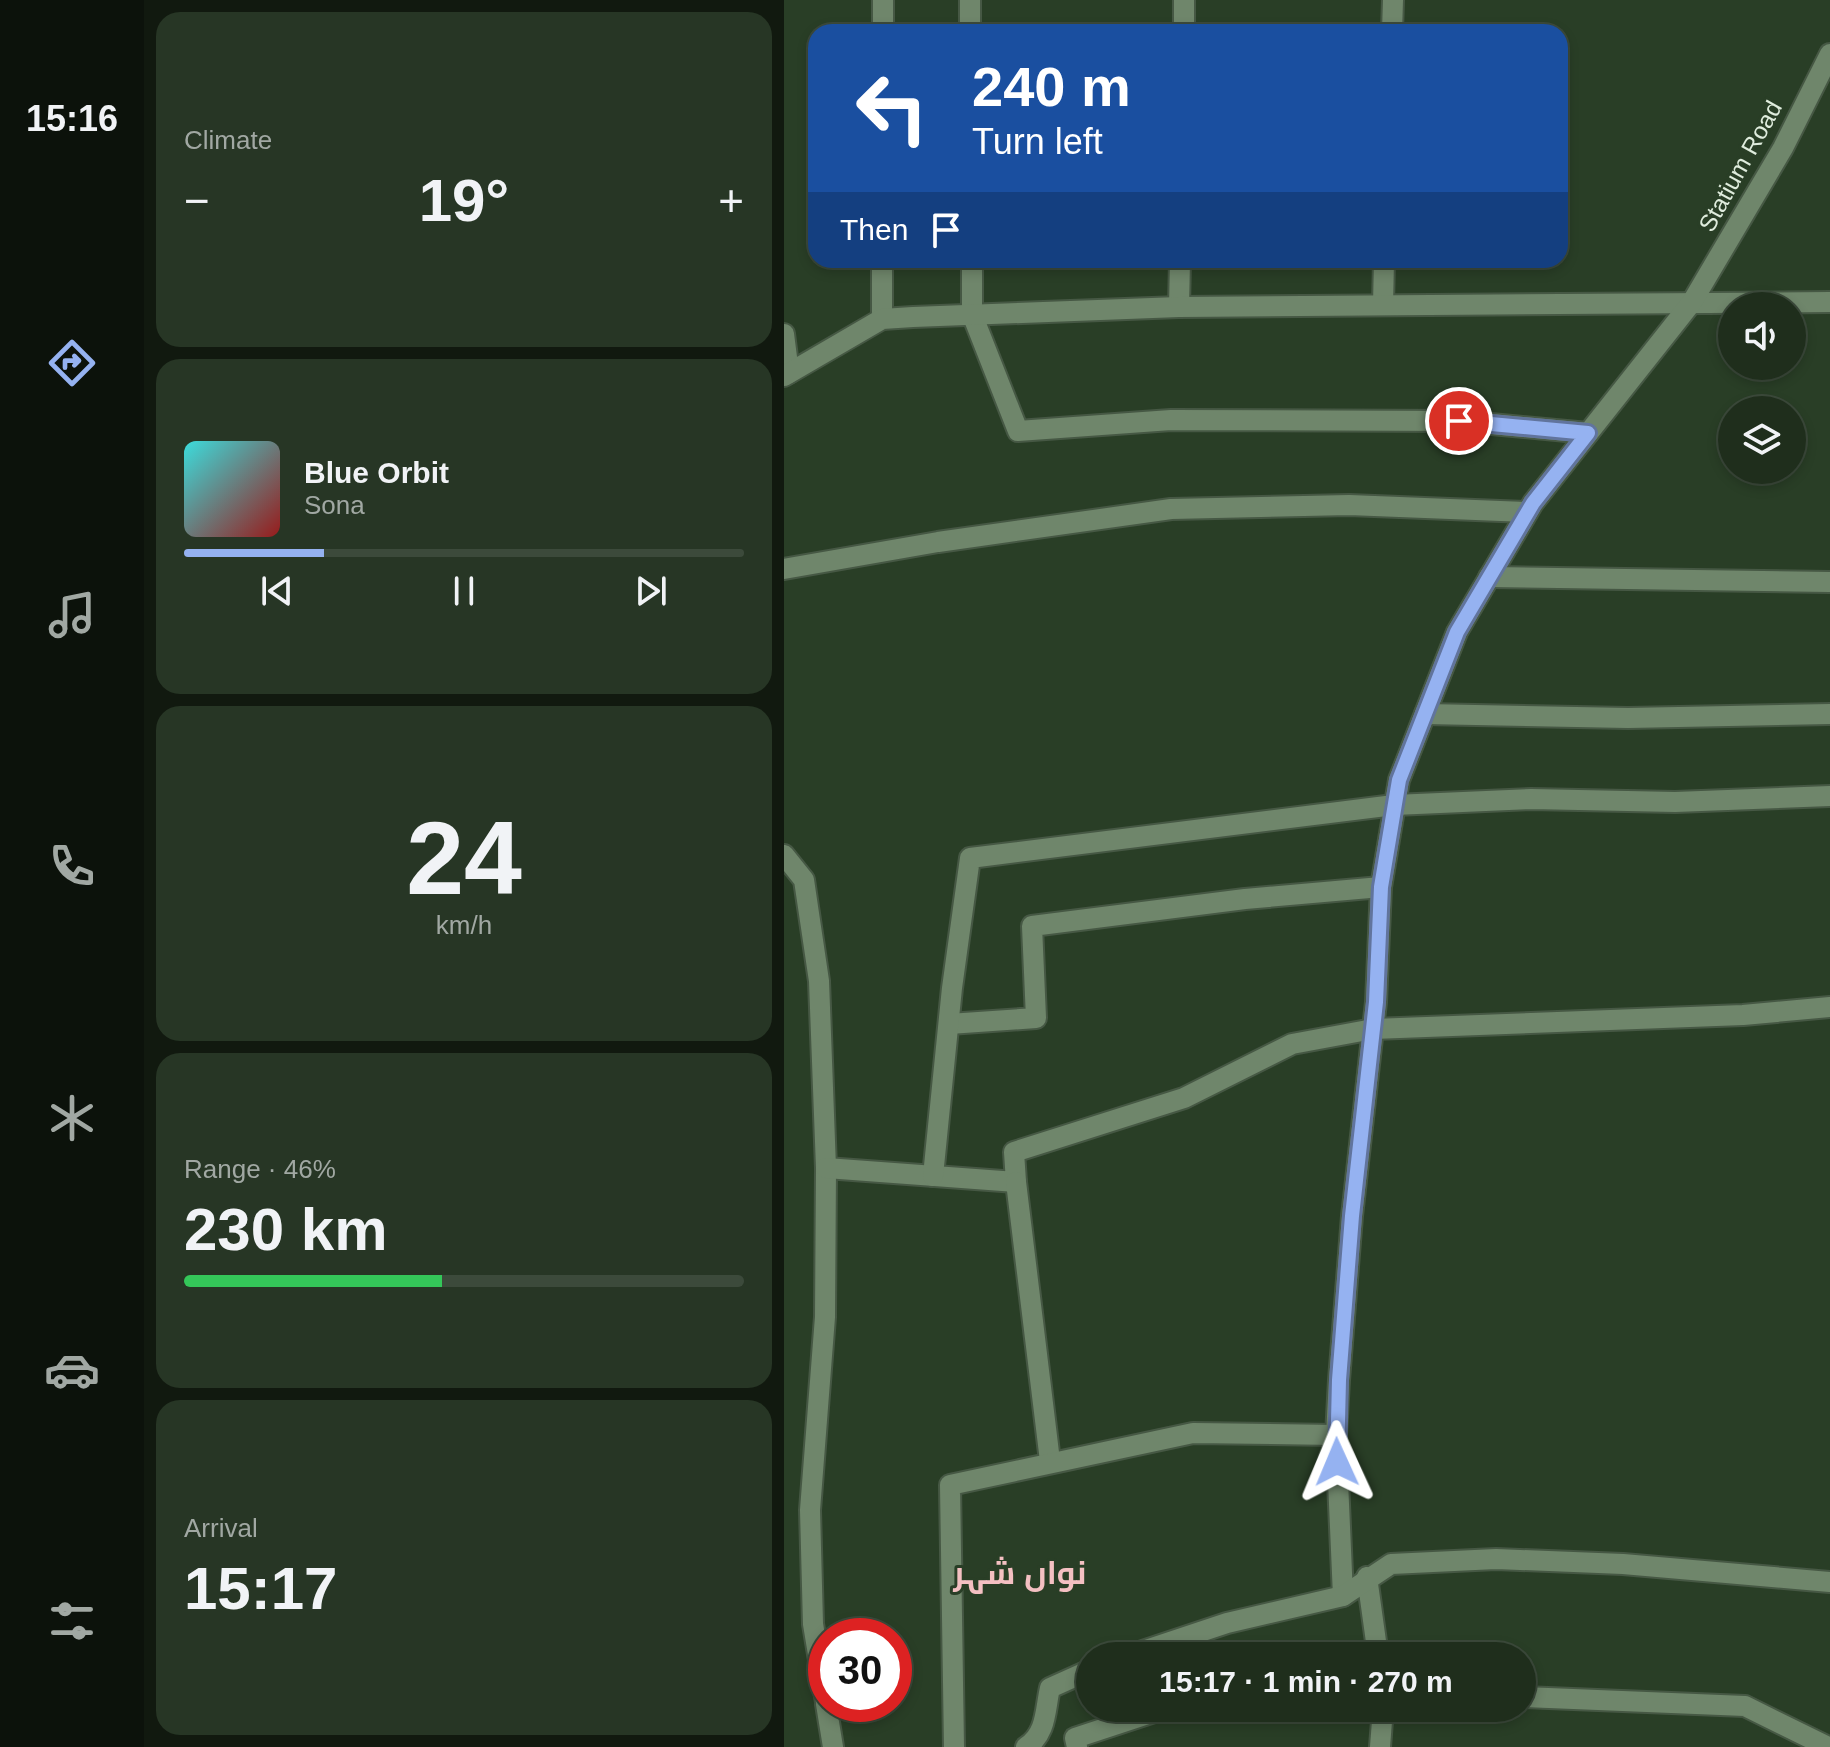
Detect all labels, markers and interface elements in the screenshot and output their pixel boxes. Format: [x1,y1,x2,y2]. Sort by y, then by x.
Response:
text: 240 m [972,55,1131,118]
icon: left [840,56,944,160]
street label: Statium Road [1693,96,1787,236]
text: 15:16 [26,98,118,139]
text: Turn left [972,121,1103,162]
text: Climate [184,125,272,155]
text: 19° [419,167,509,234]
text: − [184,176,210,225]
text: + [718,176,744,225]
icon: arrive [924,208,968,252]
text: Then [840,213,908,246]
map controls [1718,292,1806,484]
button: sound [1718,292,1806,380]
icon: directions [44,335,100,391]
pin [1425,387,1493,455]
button: layers [1718,396,1806,484]
icon: arrive [1437,399,1481,443]
text: Blue Orbit [304,456,449,489]
text: Sona [304,490,365,520]
icon: previous [255,569,299,613]
icon: pause [442,569,486,613]
icon: next [629,569,673,613]
icon: music [44,587,100,643]
text: 24 [406,800,522,916]
icon: phone [44,838,100,894]
text: km/h [436,910,492,940]
icon: climate [44,1090,100,1146]
text: Range · 46% [184,1154,336,1184]
text: 230 km [184,1196,388,1263]
icon: car [44,1342,100,1398]
position arrow [1295,1420,1379,1504]
text: Arrival [184,1513,258,1543]
text: 15:17 [184,1555,337,1622]
district label: نواں شہر [953,1555,1087,1594]
icon: filters [44,1593,100,1649]
speed limit sign: 30 [808,1618,912,1722]
text: 15:17 · 1 min · 270 m [1159,1665,1453,1698]

